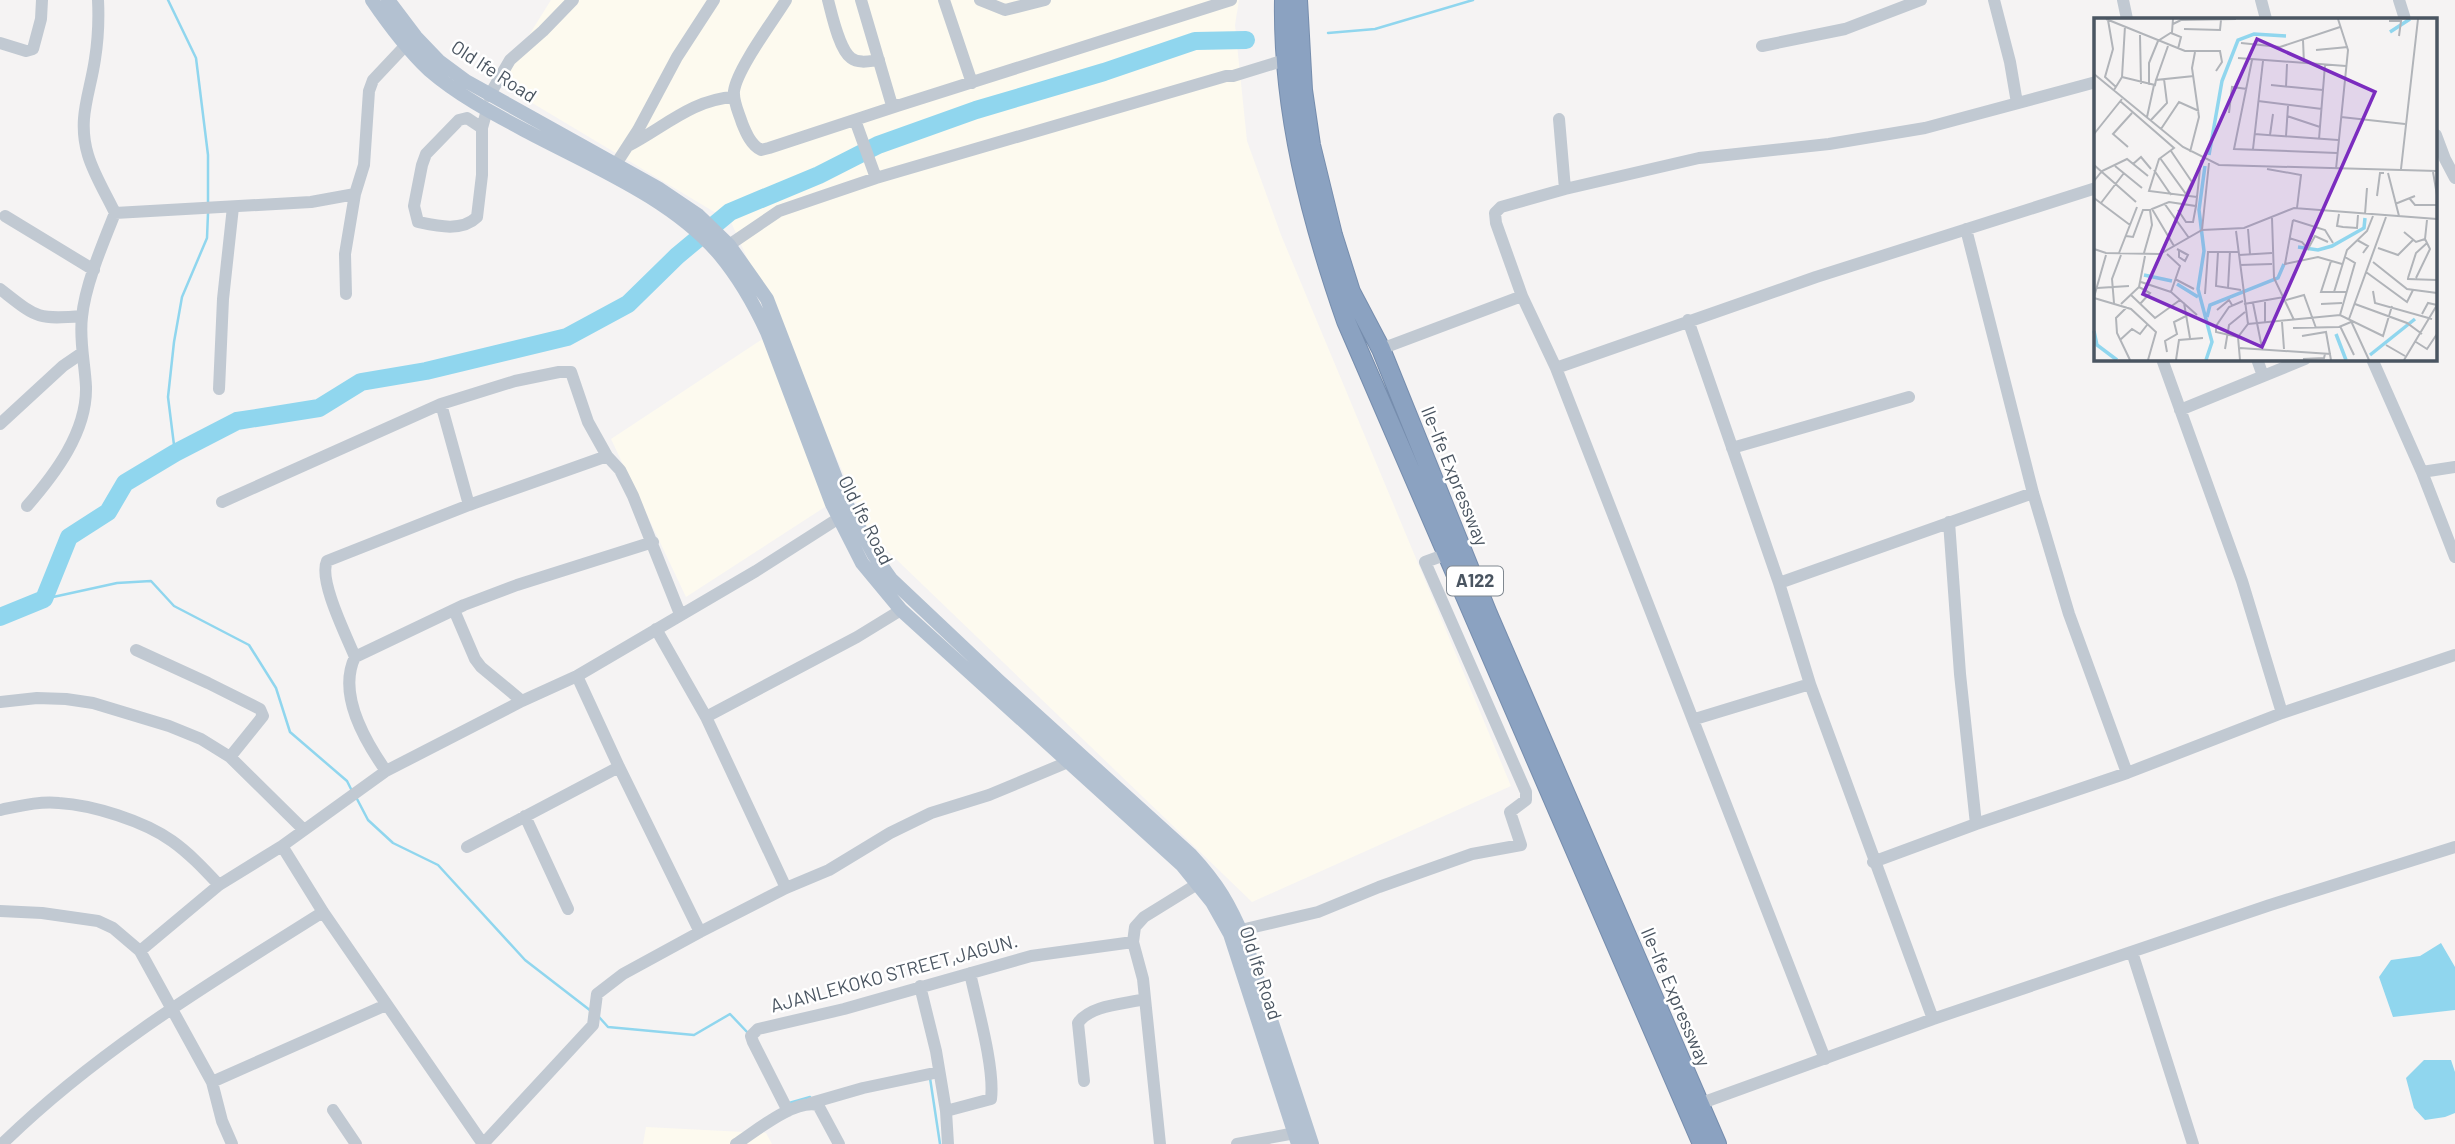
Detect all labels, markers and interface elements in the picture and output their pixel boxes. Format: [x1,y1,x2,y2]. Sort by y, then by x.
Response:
inset map [2094,18,2438,360]
street label: Old Ife Road [447,34,541,107]
street label: Ile-Ife Expressway [1417,403,1494,549]
street label: Old Ife Road [834,471,899,568]
road number: A122 [1447,566,1503,596]
street label: Old Ife Road [1236,923,1287,1023]
street label: Ile-Ife Expressway [1637,924,1716,1070]
street label: AJANLEKOKO STREET,JAGUN. [768,928,1020,1017]

